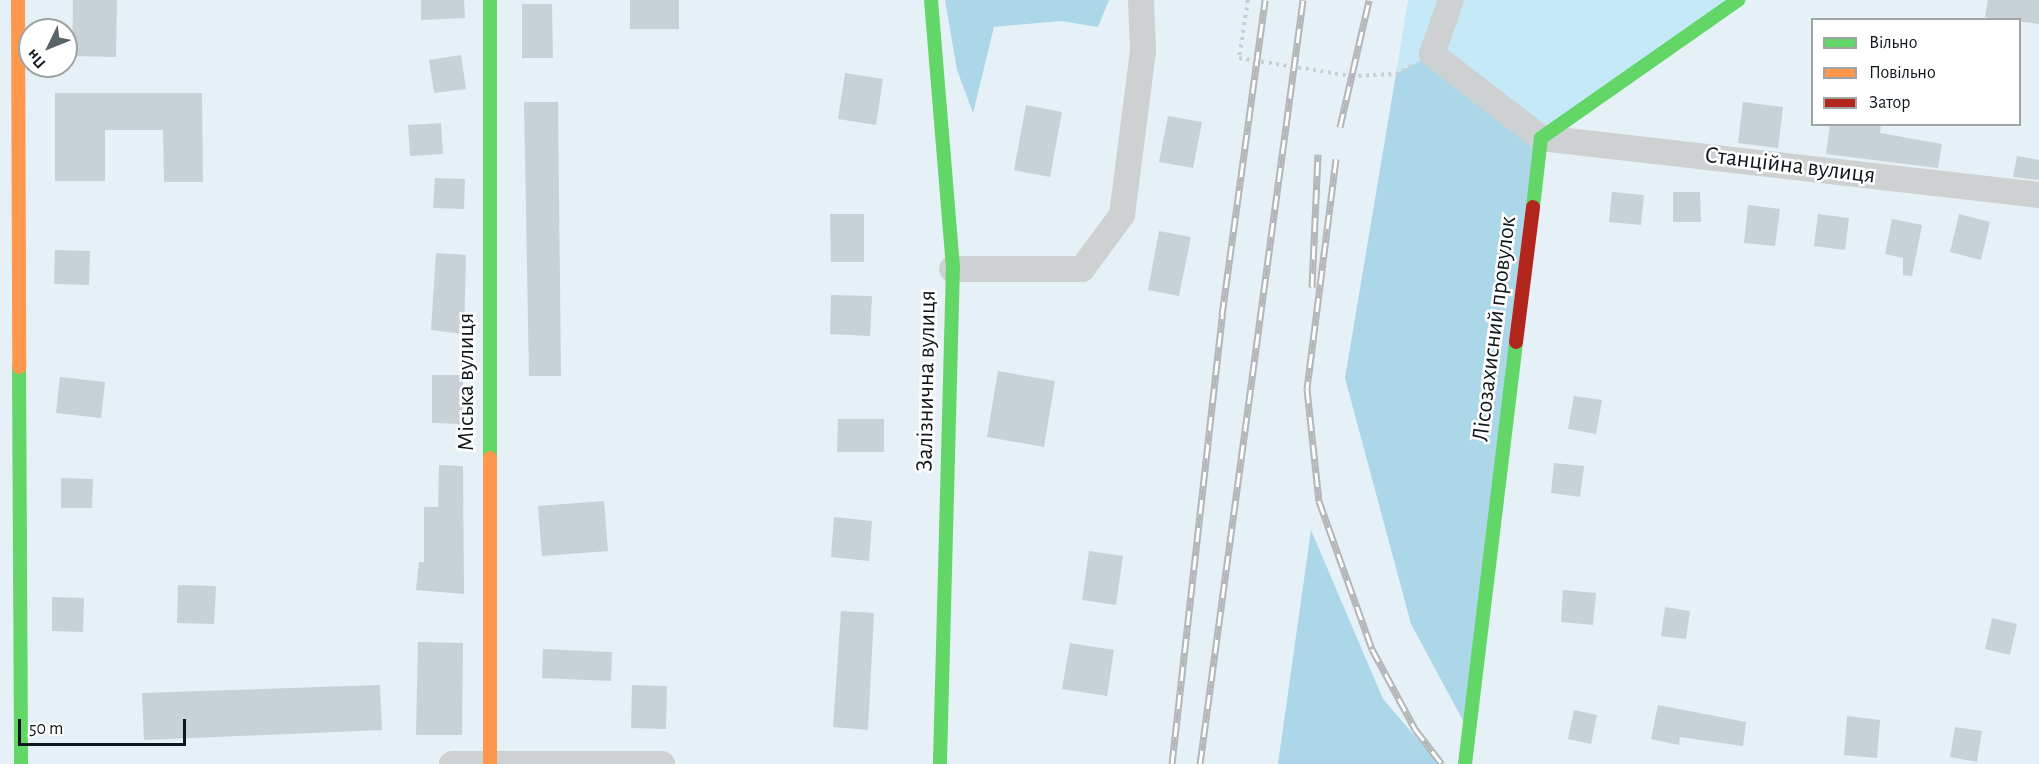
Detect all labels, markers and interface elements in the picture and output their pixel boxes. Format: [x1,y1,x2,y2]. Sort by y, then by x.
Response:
north arrow [18,18,78,78]
legend [1811,18,2021,126]
text: Вільно [1869,34,1917,52]
text: Пн [24,46,49,72]
text: Повільно [1869,64,1936,82]
text: Затор [1869,94,1910,112]
street label: Станційна вулиця [1703,141,1877,191]
street label: Лісозахисний провулок [1467,215,1523,443]
street label: Залізнична вулиця [911,290,943,472]
street label: Міська вулиця [453,313,481,451]
scale bar [21,707,189,745]
text: 50 m [29,720,63,738]

